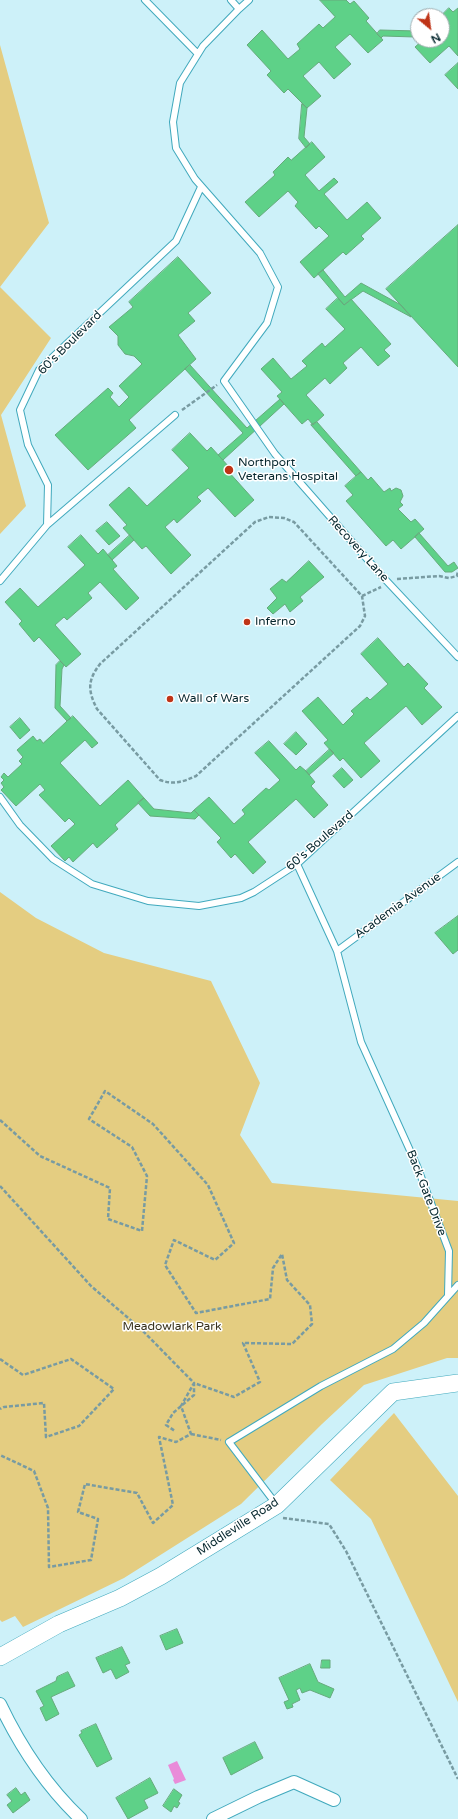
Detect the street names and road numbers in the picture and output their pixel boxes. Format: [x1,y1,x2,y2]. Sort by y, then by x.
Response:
street label: 60's Boulevard [35,308,105,378]
street label: Recovery Lane [325,513,391,585]
street label: 60's Boulevard [283,808,357,874]
street label: Academia Avenue [352,870,444,942]
street label: Back Gate Drive [403,1148,449,1238]
street label: Middleville Road [194,1495,282,1559]

